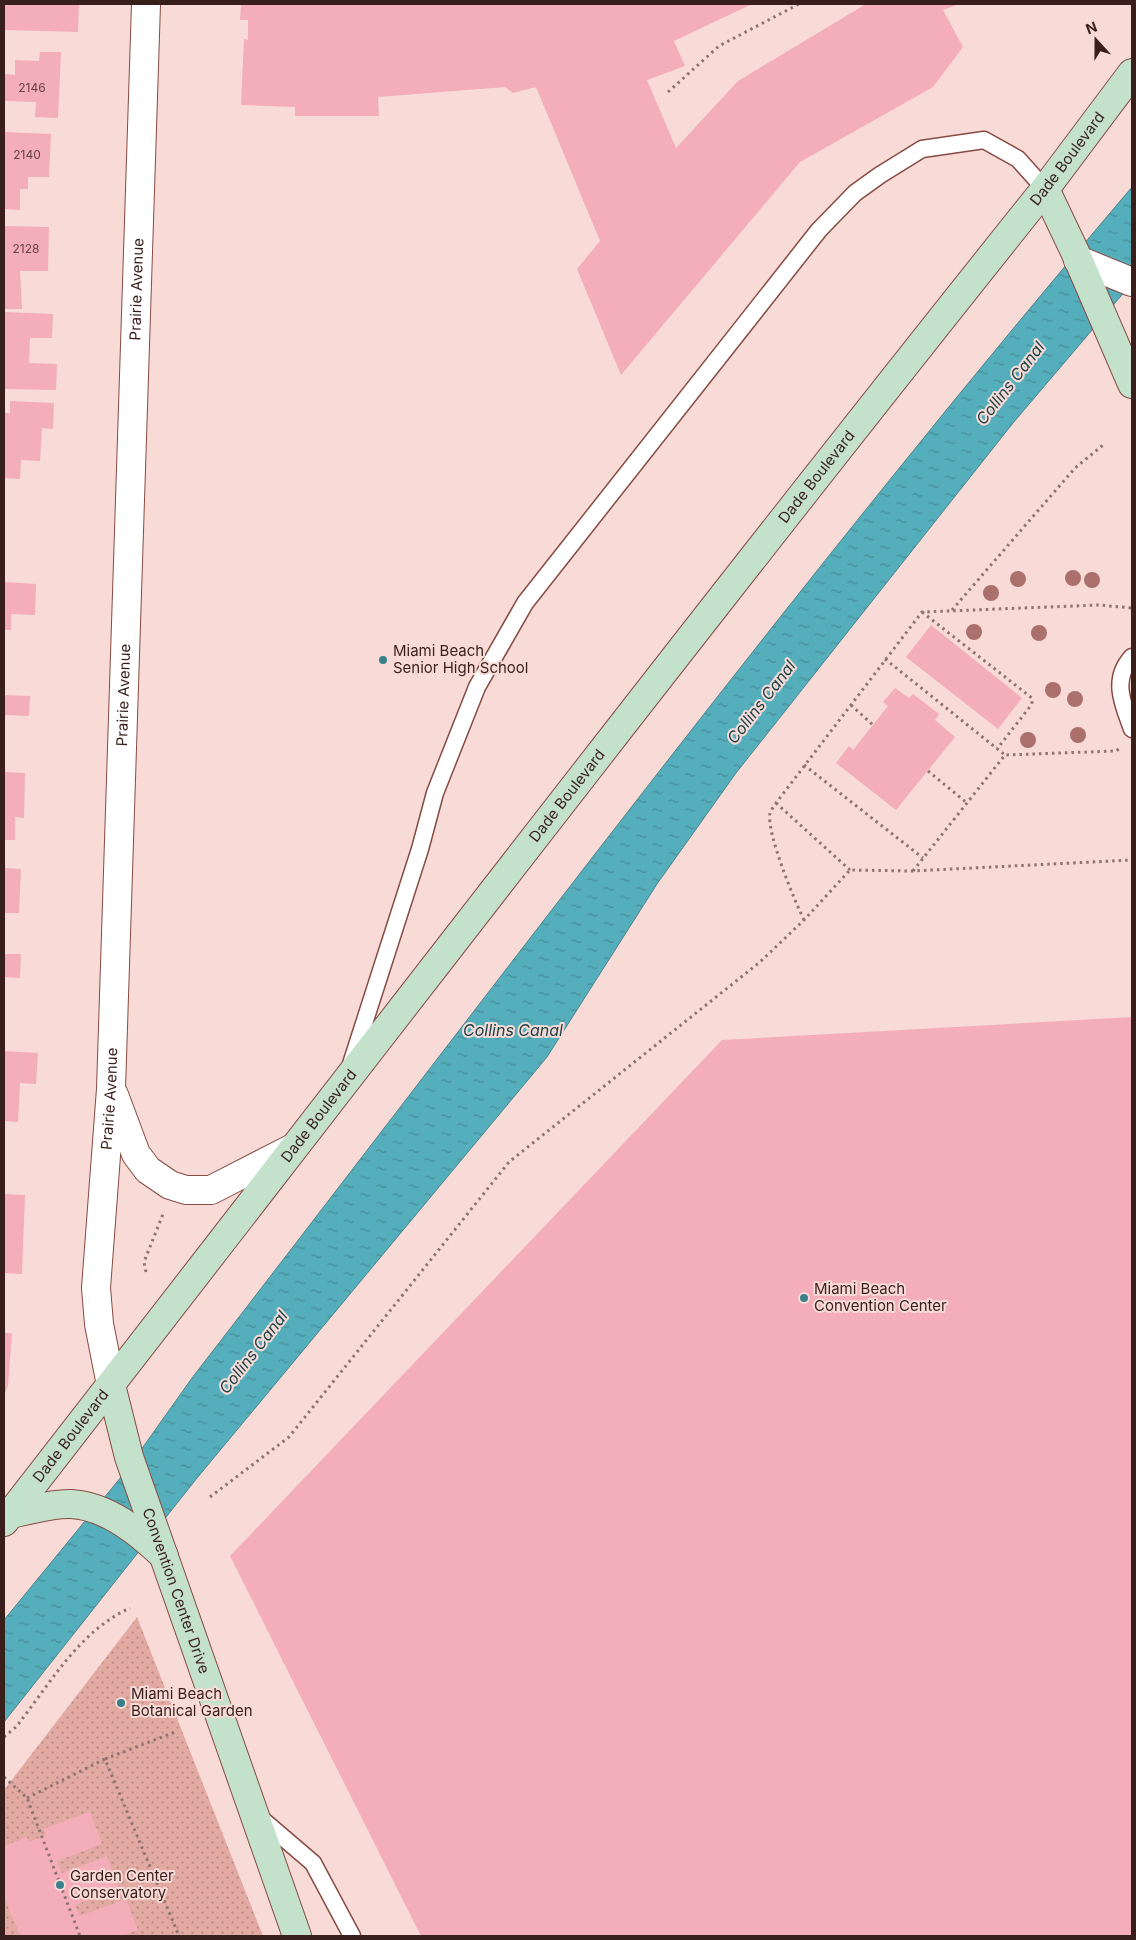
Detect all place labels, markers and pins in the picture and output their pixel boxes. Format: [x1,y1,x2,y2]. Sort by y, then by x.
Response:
place label: Miami Beach Senior High School [393,641,528,677]
marker: Miami Beach Senior High School [377,654,389,666]
place label: Miami Beach Convention Center [814,1279,947,1315]
marker: Miami Beach Convention Center [798,1292,810,1304]
place label: Miami Beach Botanical Garden [131,1684,253,1720]
marker: Miami Beach Botanical Garden [115,1697,127,1709]
place label: Garden Center Conservatory [70,1866,174,1902]
marker: Garden Center Conservatory [54,1879,66,1891]

